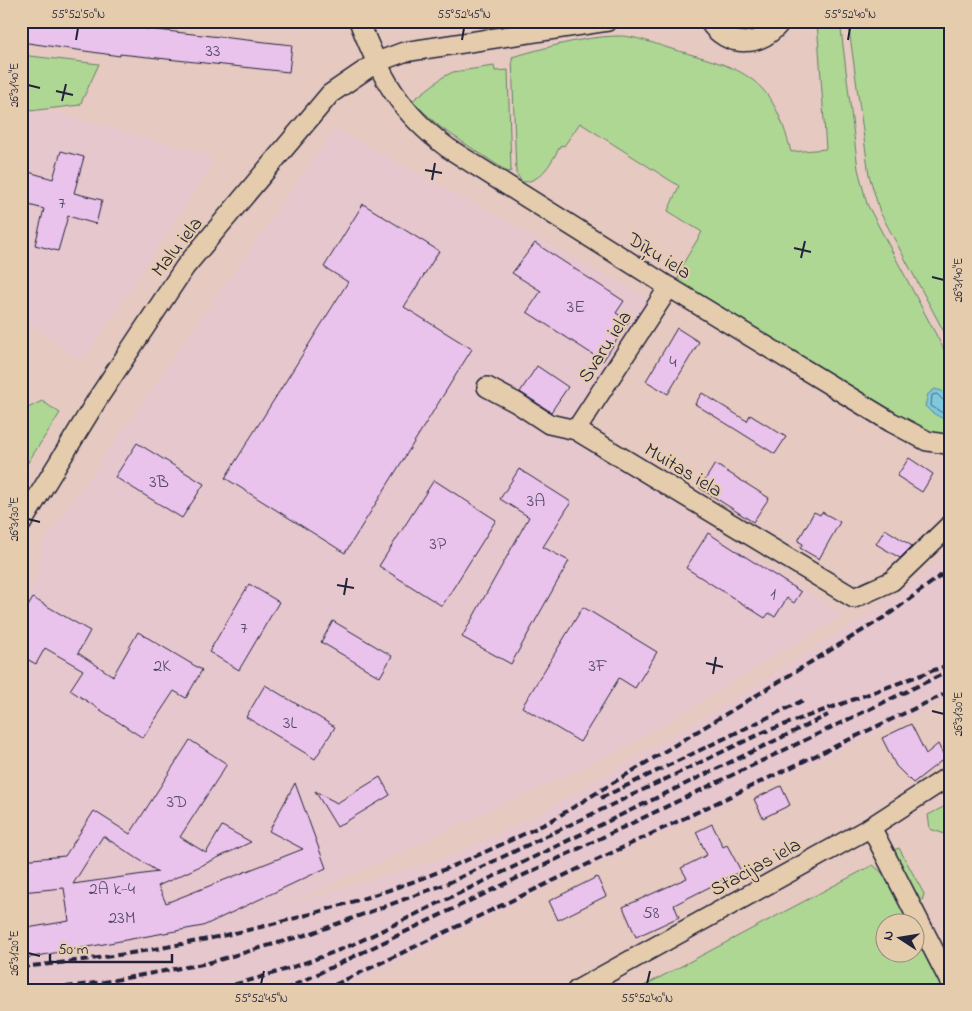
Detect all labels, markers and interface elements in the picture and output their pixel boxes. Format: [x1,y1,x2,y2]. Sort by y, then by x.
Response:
text: 55°52'50"N [51,6,105,24]
text: 55°52'45"N [437,6,491,24]
text: 55°52'40"N [824,6,876,24]
house number: 33 [206,39,220,65]
text: 26°31'40"E [6,63,24,107]
house number: 7 [58,191,66,217]
street label: Malu iela [145,211,211,284]
street label: Dīķu iela [620,226,696,288]
text: 26°31'40"E [950,258,968,302]
house number: 3E [567,295,585,321]
street label: Svaru iela [572,306,640,389]
house number: 4 [669,350,677,376]
street label: Muitas iela [638,436,727,506]
house number: 3B [149,470,169,496]
house number: 3A [527,489,545,515]
text: 26°31'30"E [6,497,24,541]
house number: 3P [430,532,447,558]
house number: 1 [770,582,776,608]
house number: 7 [240,616,248,642]
house number: 2K [153,654,171,680]
house number: 3F [588,654,608,680]
text: 26°31'30"E [950,692,968,736]
house number: 3L [283,711,297,737]
house number: 3D [167,790,187,816]
street label: Stacijas iela [706,831,807,905]
house number: 2A k-4 [89,877,136,903]
house number: 58 [642,901,660,927]
house number: 23M [108,906,136,932]
north arrow [874,914,924,964]
text: N [877,929,900,942]
text: 26°31'20"E [6,930,24,976]
scale bar [50,931,172,963]
text: 50 m [58,939,89,961]
text: 55°52'45"N [234,990,288,1008]
text: 55°52'40"N [621,990,673,1008]

